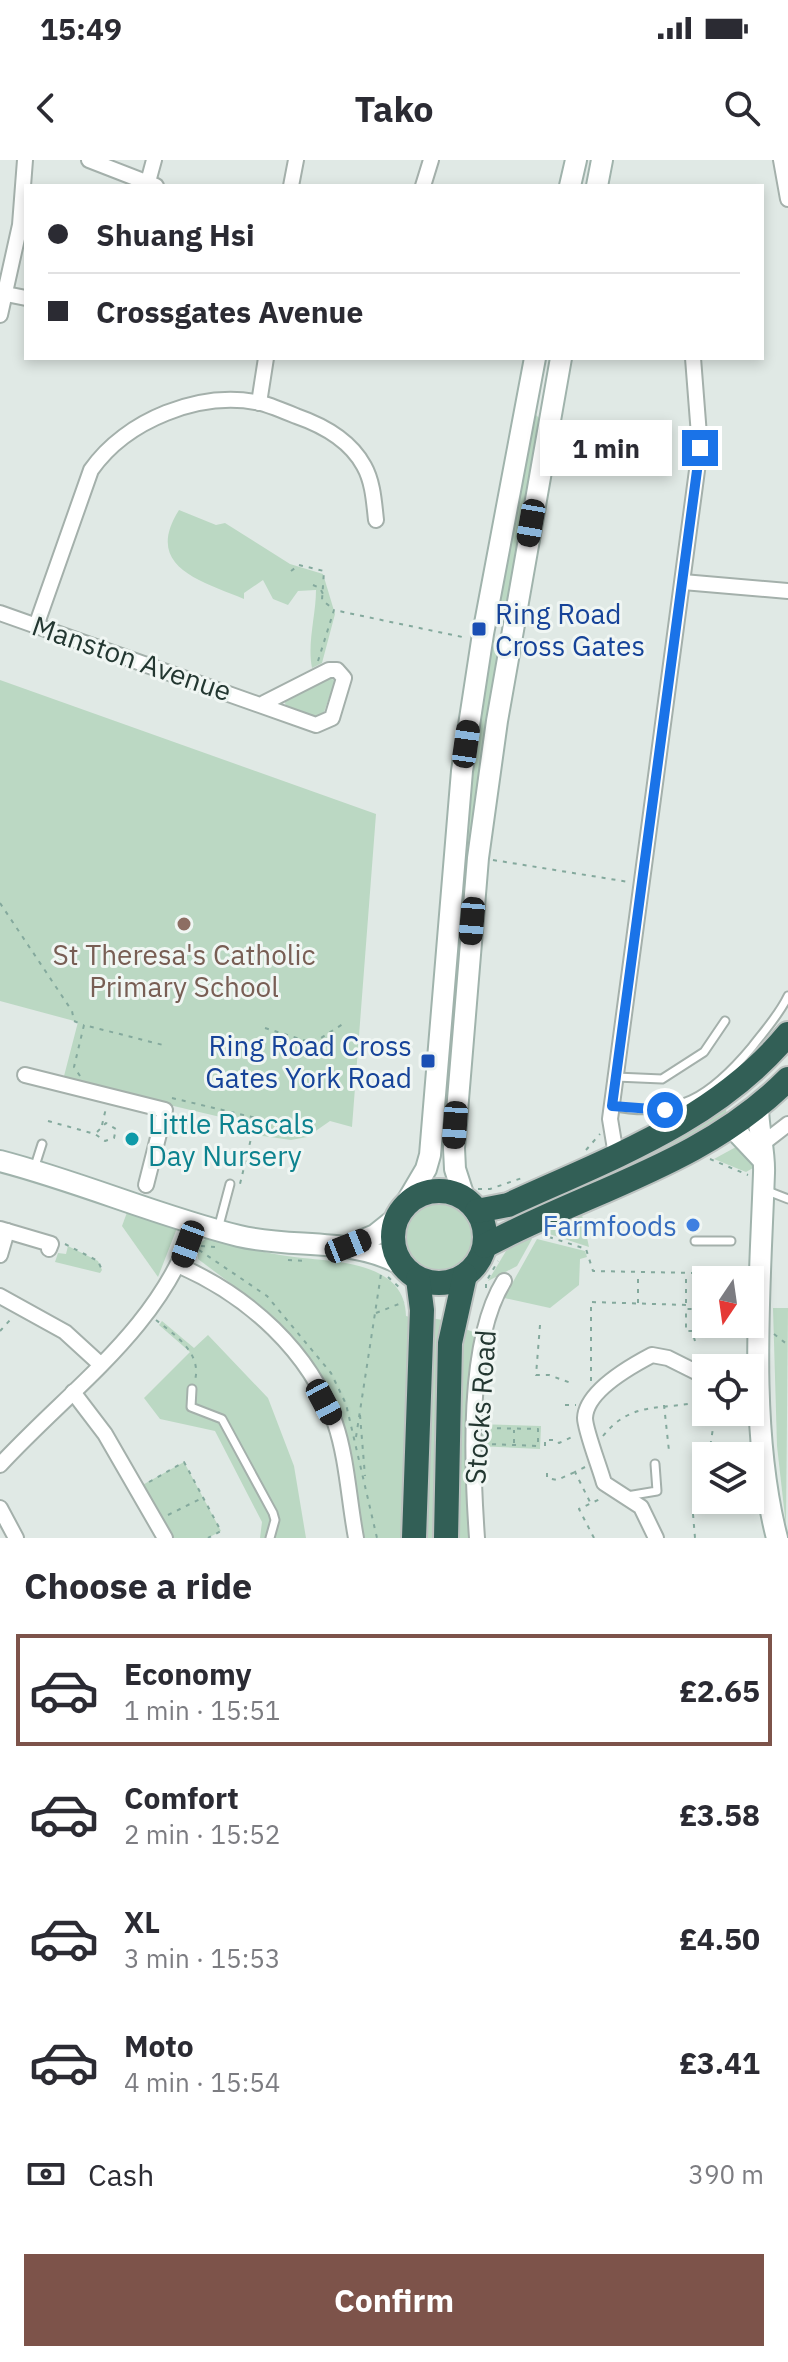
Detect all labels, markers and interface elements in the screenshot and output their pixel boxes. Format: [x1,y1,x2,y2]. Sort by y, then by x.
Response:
text: 15:49 [40,9,122,48]
text: Tako [354,85,434,132]
icon: back [24,86,68,130]
icon: search [720,86,764,130]
text: Shuang Hsi [96,215,255,254]
text: Crossgates Avenue [96,292,363,331]
callout: 1 min [540,420,672,476]
route end [682,430,718,466]
text: 1 min [572,431,640,465]
car [515,497,547,549]
place label: Ring Road Cross Gates [495,595,645,664]
street label: Manston Avenue [27,607,237,709]
marker: Ring Road Cross Gates [470,620,488,638]
car [451,719,481,769]
car [458,896,486,946]
marker: St Theresa's Catholic Primary School [175,915,193,933]
place label: St Theresa's Catholic Primary School [52,936,316,1005]
place label: Ring Road Cross Gates York Road [205,1027,412,1096]
marker: Ring Road Cross Gates York Road [419,1052,437,1070]
route start [647,1092,683,1128]
car [441,1100,469,1150]
place label: Little Rascals Day Nursery [148,1105,315,1174]
marker: Little Rascals Day Nursery [123,1130,141,1148]
place label: Farmfoods [543,1207,677,1244]
marker: Farmfoods [684,1216,702,1234]
car [169,1217,207,1271]
car [321,1226,375,1266]
north arrow [692,1266,764,1338]
map controls [692,1266,764,1514]
street label: Stocks Road [456,1328,504,1486]
button: locate [692,1354,764,1426]
car [302,1375,346,1429]
button: layers [692,1442,764,1514]
text: Choose a ride [24,1562,252,1609]
icon: car [28,1654,100,1726]
text: Economy [124,1654,252,1693]
text: £2.65 [679,1671,760,1710]
text: 1 min · 15:51 [124,1693,280,1727]
icon: car [28,1778,100,1850]
text: Comfort [124,1778,239,1817]
text: £3.58 [679,1795,760,1834]
text: 2 min · 15:52 [124,1817,280,1851]
icon: car [28,1902,100,1974]
text: XL [124,1902,160,1941]
text: £4.50 [679,1919,760,1958]
text: 3 min · 15:53 [124,1941,280,1975]
icon: car [28,2026,100,2098]
text: Moto [124,2026,194,2065]
text: £3.41 [679,2043,760,2082]
text: 4 min · 15:54 [124,2065,280,2099]
icon: cash [24,2152,68,2196]
text: Cash [88,2155,154,2194]
text: 390 m [688,2157,764,2191]
button: Confirm [24,2254,764,2346]

